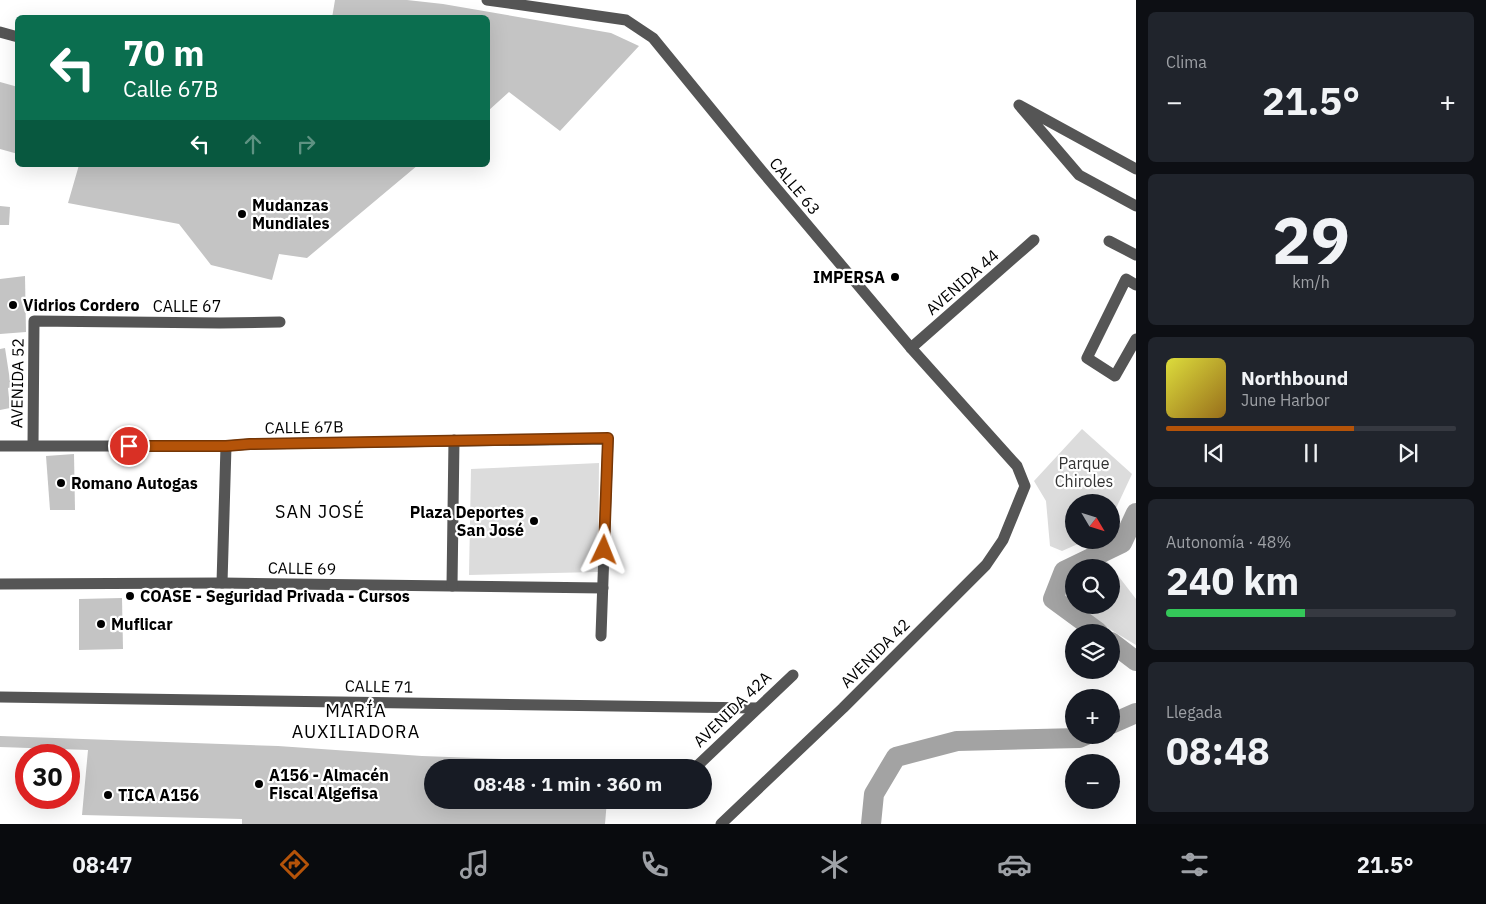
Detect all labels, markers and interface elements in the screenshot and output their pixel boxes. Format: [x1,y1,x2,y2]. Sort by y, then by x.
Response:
text: 70 m [123,30,205,76]
icon: left [40,35,105,100]
text: Clima [1166,52,1207,72]
text: Calle 67B [123,74,218,103]
text: 21.5° [1262,76,1360,125]
text: − [1166,83,1183,120]
text: + [1439,83,1456,120]
icon: left [186,130,214,158]
icon: ahead [239,130,267,158]
icon: right [292,130,320,158]
street label: CALLE 63 [765,153,825,219]
place label: Mudanzas Mundiales [252,195,330,233]
text: 29 [1272,197,1350,282]
marker: Mudanzas Mundiales [236,208,248,220]
street label: AVENIDA 44 [921,245,1003,319]
place label: IMPERSA [813,267,885,287]
marker: IMPERSA [889,271,901,283]
text: km/h [1292,272,1330,292]
place label: Vidrios Cordero [23,295,140,315]
street label: CALLE 67 [153,296,221,316]
marker: Vidrios Cordero [7,299,19,311]
street label: AVENIDA 52 [6,338,28,428]
text: Northbound [1241,366,1348,390]
text: June Harbor [1241,390,1330,410]
street label: CALLE 67B [264,416,344,438]
pin [108,425,150,467]
icon: arrive [115,432,143,460]
icon: previous [1200,439,1228,467]
icon: pause [1297,439,1325,467]
icon: next [1394,439,1422,467]
park label: Parque Chiroles [1055,453,1113,491]
place label: Romano Autogas [71,473,198,493]
marker: Romano Autogas [55,477,67,489]
north arrow [1065,494,1120,549]
map controls [1065,494,1120,809]
district label: SAN JOSÉ [275,500,365,523]
place label: Plaza Deportes San José [410,502,524,540]
marker: Plaza Deportes San José [528,515,540,527]
position arrow [577,523,629,575]
text: Autonomía · 48% [1166,532,1291,552]
text: 240 km [1166,556,1299,605]
street label: CALLE 69 [268,557,336,579]
button: search [1065,559,1120,614]
place label: COASE - Seguridad Privada - Cursos [140,586,410,606]
marker: COASE - Seguridad Privada - Cursos [124,590,136,602]
place label: Muflicar [111,614,173,634]
street label: AVENIDA 42 [836,614,914,692]
marker: Muflicar [95,618,107,630]
button: layers [1065,624,1120,679]
street label: AVENIDA 42A [689,667,775,751]
street label: CALLE 71 [345,675,413,697]
button: + [1065,689,1120,744]
district label: MARÍA AUXILIADORA [292,699,420,743]
text: Llegada [1166,702,1222,722]
text: 08:48 [1166,726,1270,775]
speed limit sign: 30 [15,744,80,809]
button: − [1065,754,1120,809]
place label: A156 - Almacén Fiscal Algefisa [269,765,389,803]
text: 08:48 · 1 min · 360 m [474,772,662,796]
marker: A156 - Almacén Fiscal Algefisa [253,778,265,790]
place label: TICA A156 [118,785,199,805]
marker: TICA A156 [102,789,114,801]
icon: directions [277,847,312,882]
icon: music [457,847,492,882]
icon: phone [637,847,672,882]
icon: climate [817,847,852,882]
icon: car [997,847,1032,882]
icon: filters [1177,847,1212,882]
text: 08:47 [72,850,133,879]
text: 21.5° [1357,850,1414,879]

